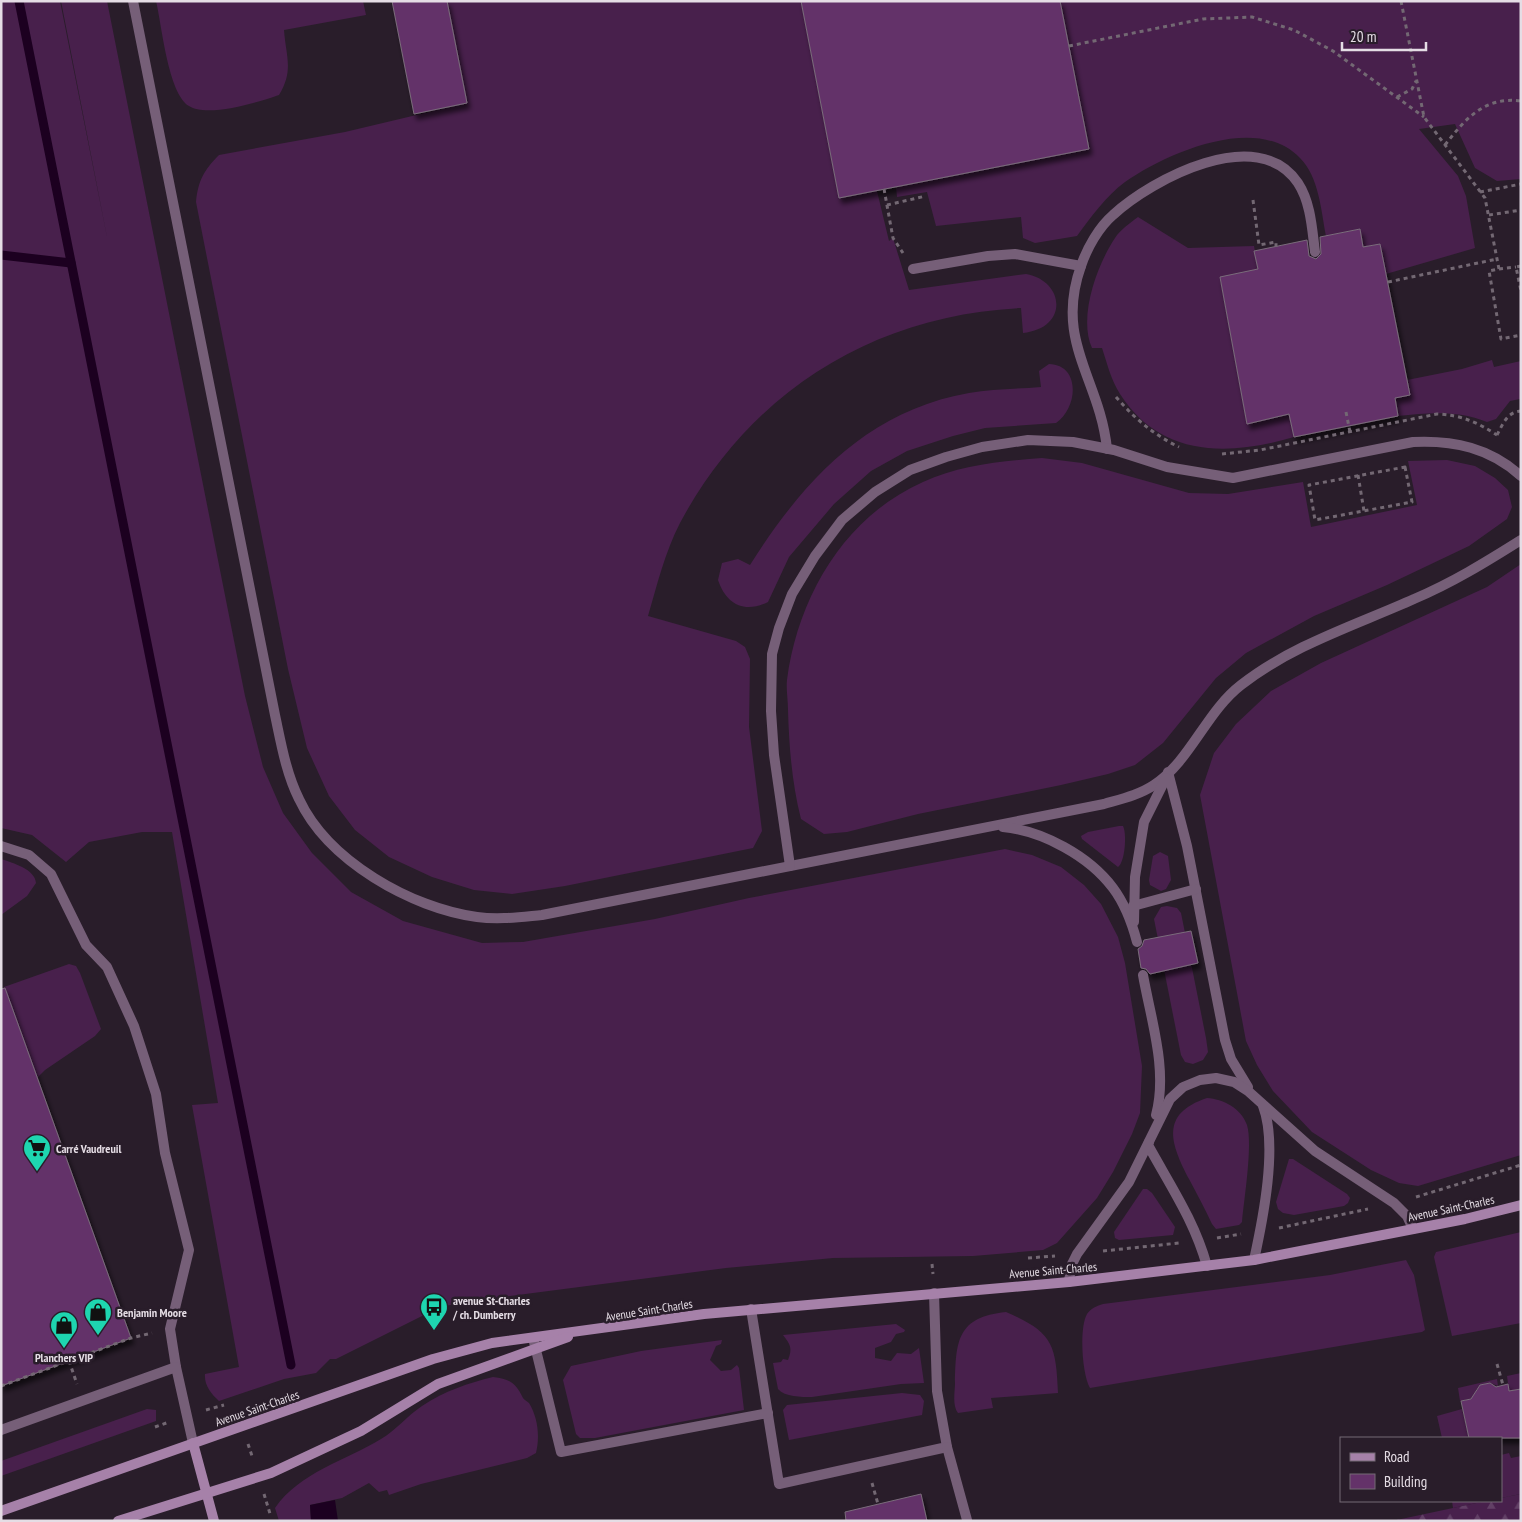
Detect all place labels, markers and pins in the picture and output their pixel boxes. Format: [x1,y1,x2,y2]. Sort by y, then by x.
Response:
supermarket icon: Carré Vaudreuil [22,1133,52,1172]
place label: Carré Vaudreuil [56,1141,121,1156]
bus stop icon: avenue St-Charles / ch. Dumberry [419,1292,449,1331]
place label: avenue St-Charles / ch. Dumberry [452,1293,530,1322]
shop icon: Benjamin Moore [83,1297,113,1336]
place label: Benjamin Moore [117,1305,187,1320]
shop icon: Planchers VIP [49,1310,79,1349]
place label: Planchers VIP [35,1350,93,1365]

